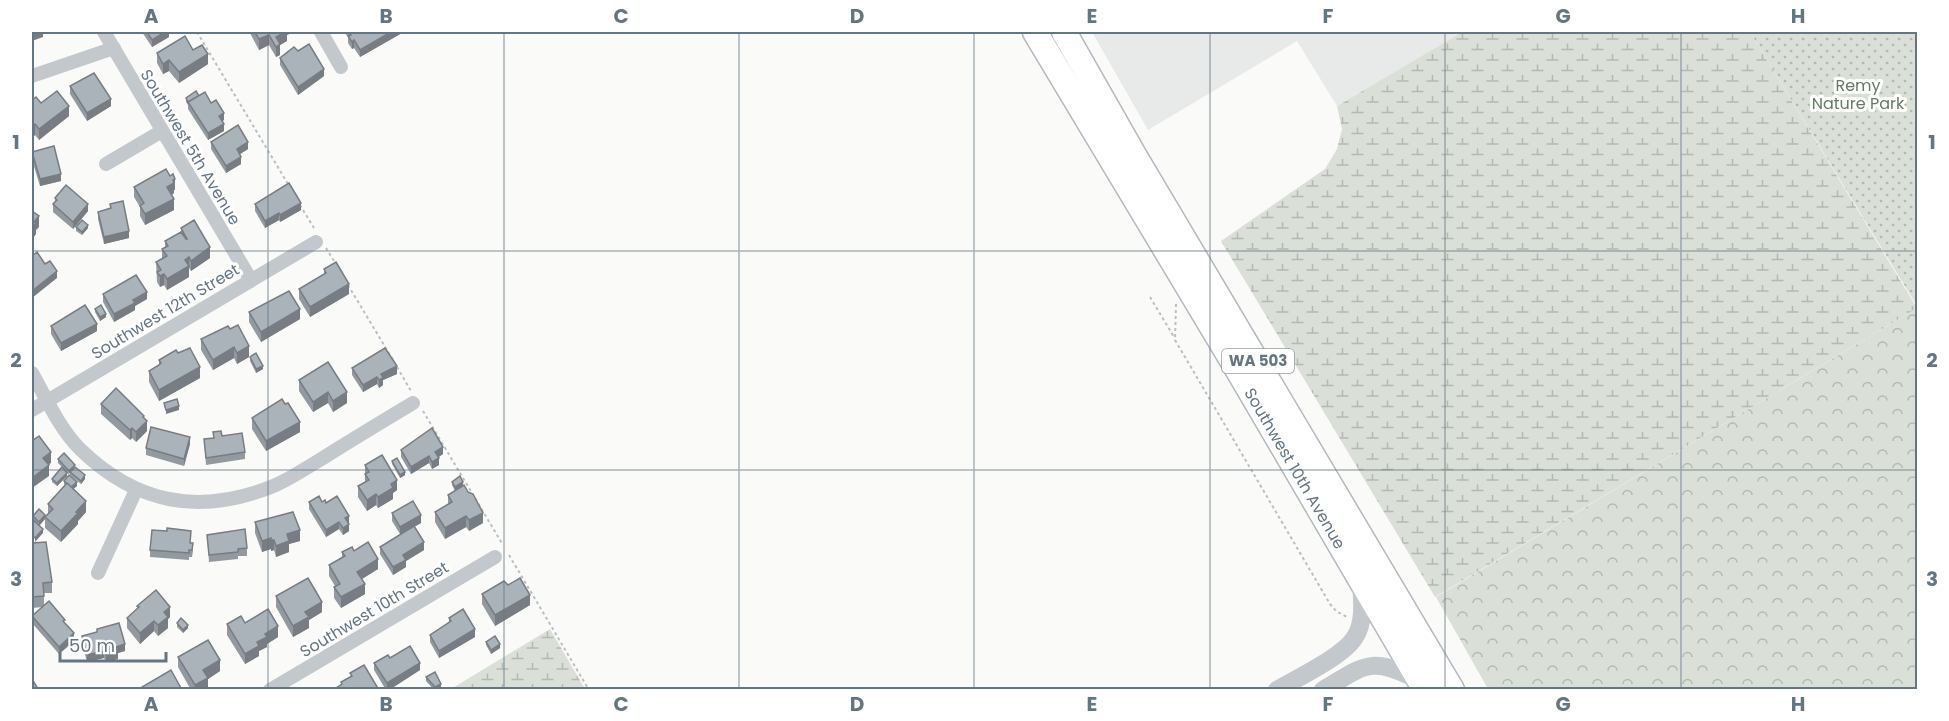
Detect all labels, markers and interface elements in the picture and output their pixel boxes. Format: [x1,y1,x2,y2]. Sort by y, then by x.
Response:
text: A [144,2,159,30]
text: B [379,2,393,30]
text: C [613,2,629,30]
text: D [850,2,864,30]
text: E [1087,2,1097,30]
text: F [1323,2,1334,30]
text: G [1555,2,1571,30]
text: H [1791,2,1805,30]
street label: Southwest 5th Avenue [135,65,246,229]
park label: Remy Nature Park [1812,74,1905,115]
text: 1 [12,128,20,156]
text: 1 [1928,128,1936,156]
street label: Southwest 12th Street [87,258,244,365]
text: 2 [10,346,22,374]
text: 2 [1926,346,1938,374]
road number: WA 503 [1222,349,1294,373]
street label: Southwest 10th Avenue [1239,384,1351,553]
street label: Southwest 10th Street [296,556,453,663]
text: 3 [10,565,22,593]
text: 3 [1926,565,1938,593]
scale bar [60,625,166,663]
text: 50 m [69,633,115,658]
text: A [144,690,159,718]
text: B [379,690,393,718]
text: C [613,690,629,718]
text: D [850,690,864,718]
text: E [1087,690,1097,718]
text: F [1323,690,1334,718]
text: G [1555,690,1571,718]
text: H [1791,690,1805,718]

